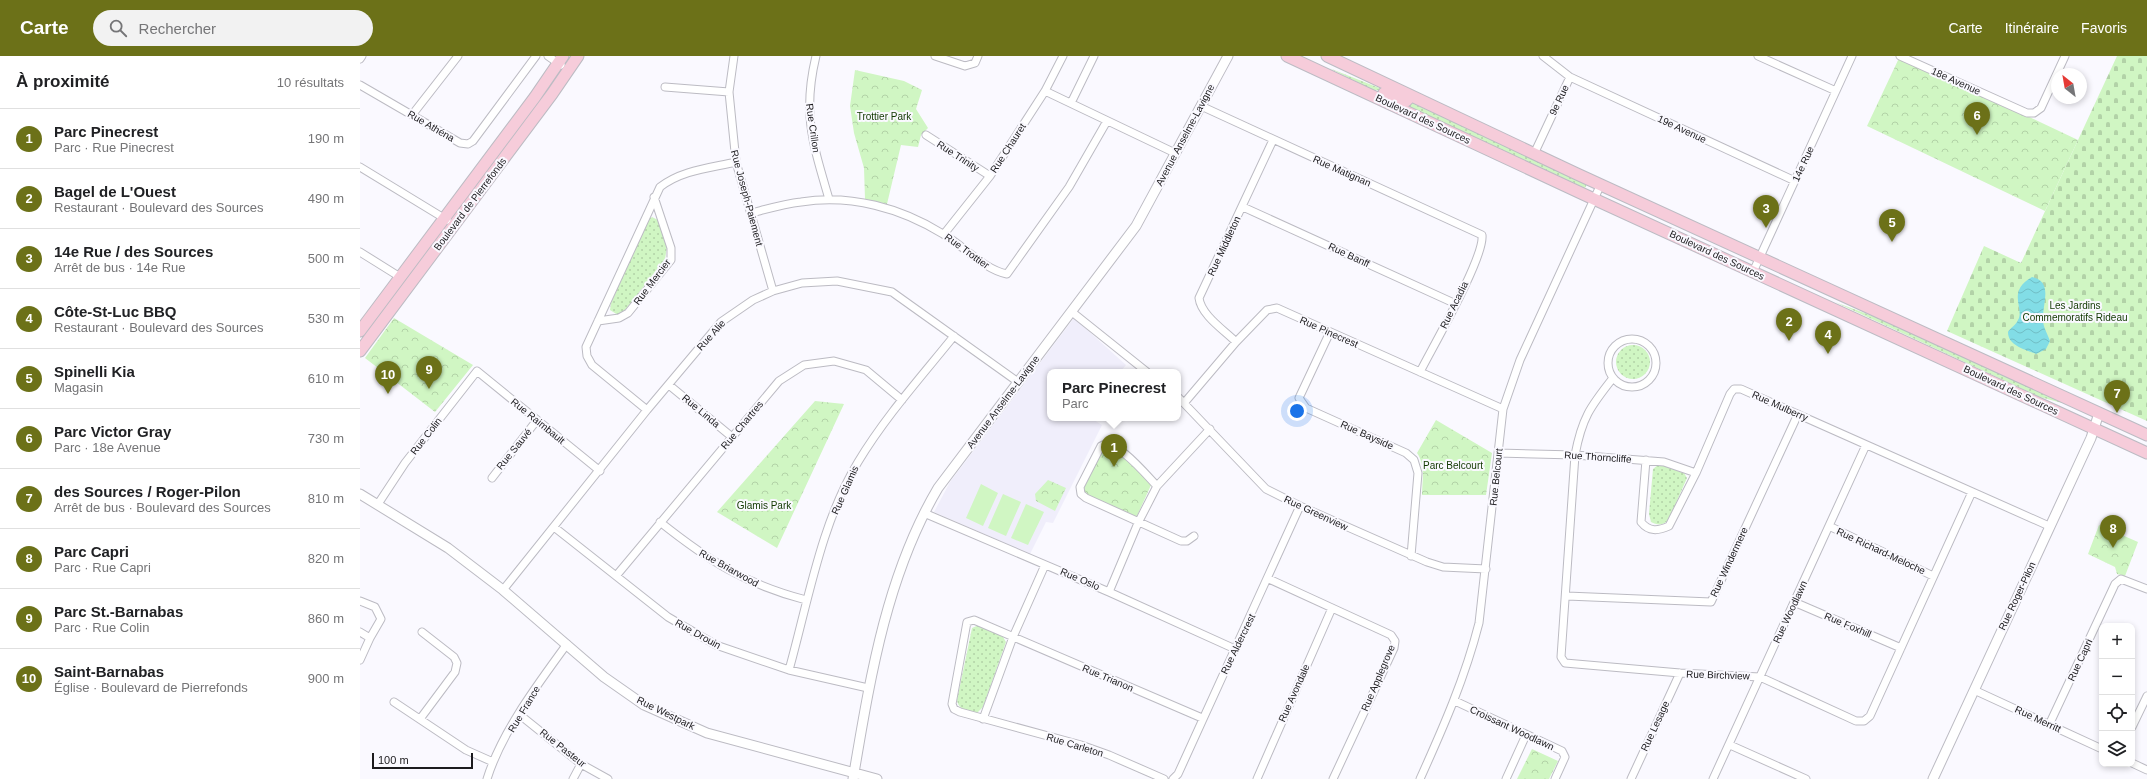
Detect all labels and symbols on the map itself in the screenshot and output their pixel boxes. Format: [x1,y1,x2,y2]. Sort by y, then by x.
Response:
street label: 18e Avenue [1930,65,1983,97]
north arrow [2051,68,2087,104]
street label: Avenue Anselme-Lavigne [1154,82,1217,188]
street label: 9e Rue [1547,83,1571,117]
street label: Boulevard des Sources [1374,92,1472,146]
pin: 6 [1964,102,1990,135]
street label: Rue Crillon [804,103,822,153]
street label: Rue Athéna [406,108,457,144]
park label: Trottier Park [857,111,912,122]
street label: 19e Avenue [1656,113,1709,145]
street label: Rue Chauret [988,121,1028,175]
street label: Rue Trinity [935,138,981,174]
street label: 14e Rue [1790,144,1816,183]
street label: Rue Joseph-Paiement [729,149,765,247]
street label: Rue Matignan [1311,153,1373,189]
street label: Boulevard de Pierrefonds [432,156,508,252]
pin: 3 [1753,195,1779,228]
pin: 5 [1879,209,1905,242]
street label: Rue Middleton [1205,214,1243,278]
street label: Boulevard des Sources [1668,228,1766,282]
street label: Rue Trottier [943,231,992,271]
street label: Rue Banff [1327,241,1372,269]
street label: Rue Mercier [631,256,673,307]
street label: Rue Acadia [1438,279,1470,330]
park label: Les Jardins Commemoratifs Rideau [2022,300,2128,323]
pin: 2 [1776,308,1802,341]
street label: Rue Pinecrest [1298,314,1360,350]
street label: Rue Alie [694,317,728,353]
pin: 4 [1815,321,1841,354]
street label: Avenue Anselme-Lavigne [965,353,1042,451]
pin: 9 [416,356,442,389]
pin: 10 [375,361,401,394]
street label: Boulevard des Sources [1962,363,2060,417]
pin: 7 [2104,380,2130,413]
street label: Rue Mulberry [1750,389,1810,423]
street label: Rue Linda [680,392,722,430]
street label: Rue Raimbault [509,396,567,446]
street label: Rue Chartres [719,399,765,451]
your location [1287,401,1307,421]
street label: Rue Colin [408,415,444,457]
street label: Rue Bayside [1339,418,1396,452]
street label: Rue Sauvé [494,426,534,472]
pin: 1 [1101,434,1127,467]
street label: Rue Belcourt [1488,447,1505,506]
street label: Rue Thorncliffe [1564,449,1632,465]
park label: Parc Belcourt [1423,460,1483,471]
street label: Rue Glamis [829,464,861,516]
street label: Rue Greenview [1282,493,1350,533]
park label: Glamis Park [737,500,792,511]
pin: 8 [2100,515,2126,548]
street label: Rue Windermere [1708,525,1750,599]
street label: Rue Richard-Meloche [1835,526,1928,577]
street label: Rue Briarwood [697,547,761,589]
street label: Rue Roger-Pilon [1996,560,2038,632]
street label: Rue Oslo [1059,566,1102,592]
street label: Rue Woodlawn [1771,579,1809,645]
street label: Rue Foxhill [1823,610,1873,640]
street label: Rue Aldercrest [1219,612,1257,676]
street label: Rue Drouin [673,617,723,651]
street label: Rue Capri [2065,637,2095,683]
street label: Rue Applegrove [1359,643,1397,713]
street label: Rue Trianon [1081,662,1135,694]
street label: Rue Avondale [1276,662,1312,724]
street label: Rue Birchview [1686,668,1751,682]
street label: Rue France [506,683,542,734]
street label: Rue Westpark [635,694,698,732]
street label: Rue Lesage [1639,699,1672,753]
street label: Croissant Woodlawn [1468,704,1556,752]
street label: Rue Merritt [2013,704,2063,735]
street label: Rue Pasteur [538,727,589,770]
street label: Rue Carleton [1045,731,1105,759]
scale bar [372,751,473,770]

